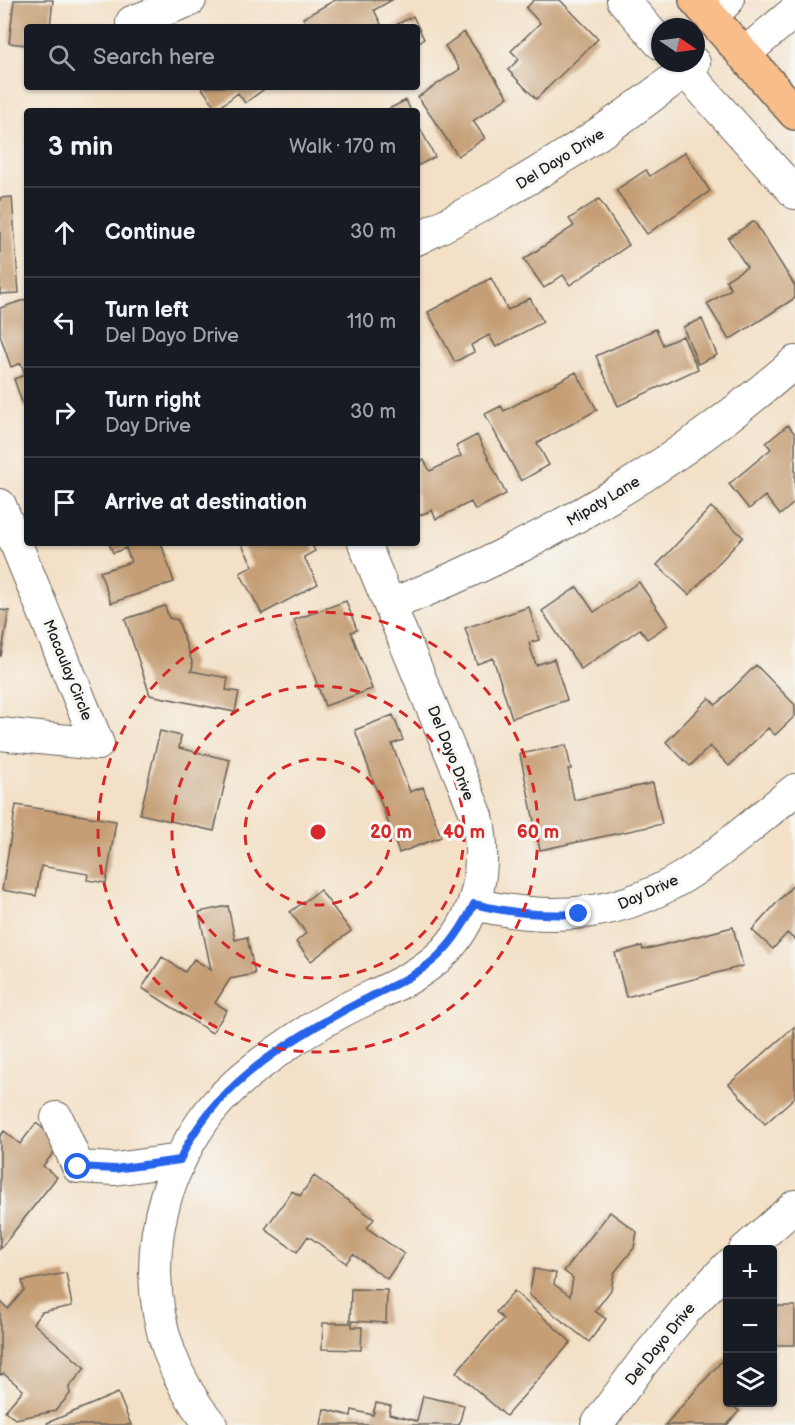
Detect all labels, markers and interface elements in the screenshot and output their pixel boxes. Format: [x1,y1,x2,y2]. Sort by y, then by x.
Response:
north arrow [651,18,705,72]
search box [24,24,420,90]
icon: search [45,41,78,74]
text: Search here [93,44,215,71]
street label: Del Dayo Drive [513,125,608,194]
text: 3 min [48,132,113,163]
text: Walk · 170 m [289,135,396,159]
icon: ahead [48,216,81,249]
text: Continue [105,219,195,246]
text: 30 m [350,220,396,244]
text: Turn left [105,297,189,324]
icon: left [48,306,81,339]
text: 110 m [347,310,396,334]
text: Del Dayo Drive [105,324,239,348]
text: Turn right [105,387,201,414]
icon: right [48,396,81,429]
text: 30 m [350,400,396,424]
text: Day Drive [105,414,191,438]
street label: Mipaty Lane [563,472,643,531]
icon: arrive [48,486,81,519]
text: Arrive at destination [105,489,307,516]
street label: Macaulay Circle [39,617,96,724]
street label: Del Dayo Drive [423,703,478,803]
centre of rings [308,822,328,842]
text: 20 m [370,822,412,843]
text: 40 m [443,822,485,843]
text: 60 m [517,822,559,843]
street label: Day Drive [615,871,682,914]
route end [565,900,591,926]
route start [64,1153,90,1179]
map controls [723,1245,777,1407]
button: + [723,1245,777,1299]
street label: Del Dayo Drive [621,1299,699,1389]
button: − [723,1299,777,1353]
button: layers [723,1353,777,1407]

